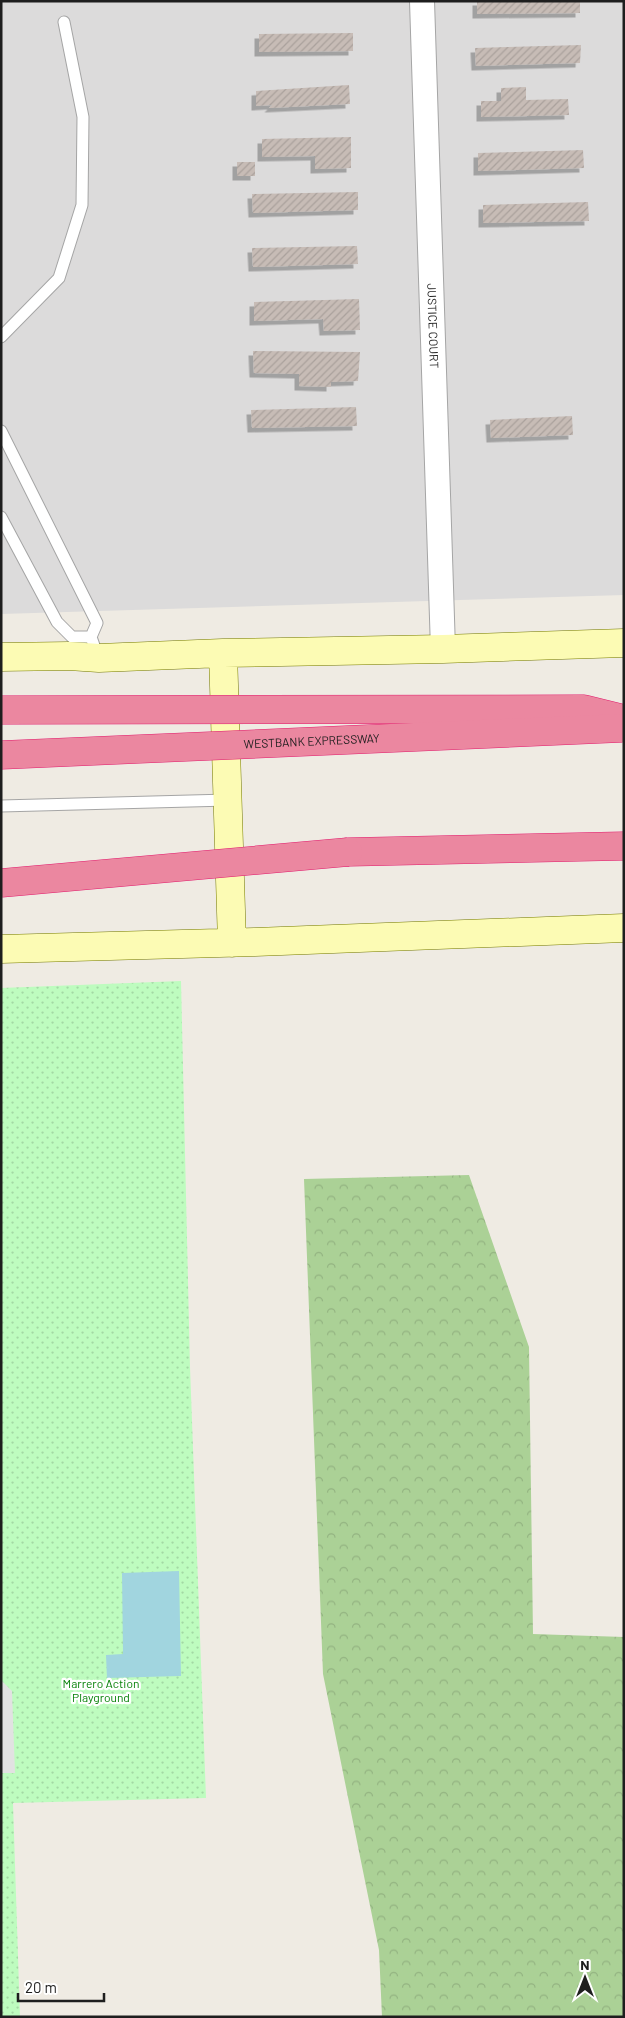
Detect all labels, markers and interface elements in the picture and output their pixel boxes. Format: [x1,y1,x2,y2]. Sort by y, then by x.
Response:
street label: JUSTICE COURT [425,283,442,369]
street label: WESTBANK EXPRESSWAY [243,731,380,750]
park label: Marrero Action Playground [63,1676,139,1704]
north arrow [560,1953,610,2003]
text: N [580,1956,590,1973]
scale bar [18,1970,104,2002]
text: 20 m [25,1978,57,1996]

